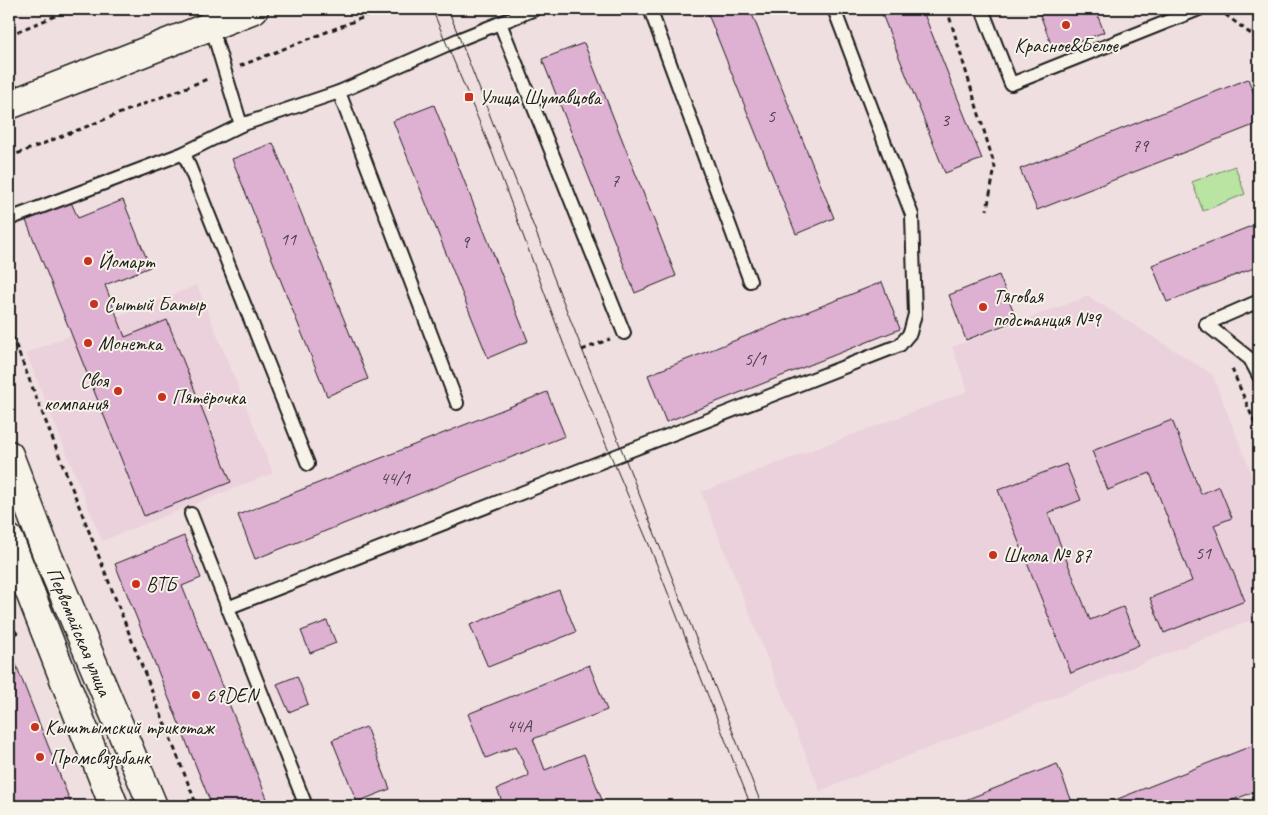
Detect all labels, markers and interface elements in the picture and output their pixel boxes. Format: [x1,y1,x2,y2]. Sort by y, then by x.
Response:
marker: Красное&Белое [1060,19,1072,31]
place label: Красное&Белое [1014,33,1119,58]
place label: Улица Шумавцова [479,85,602,110]
marker: Улица Шумавцова [463,91,475,103]
house number: 5 [767,105,776,127]
house number: 3 [941,109,951,131]
house number: 79 [1132,135,1150,157]
house number: 7 [611,170,620,192]
house number: 11 [280,228,297,250]
house number: 9 [461,231,471,253]
place label: Йомарт [98,249,156,274]
marker: Йомарт [82,255,94,267]
place label: Тяговая подстанция №9 [993,284,1103,332]
place label: Сытый Батыр [104,292,207,317]
marker: Сытый Батыр [88,298,100,310]
marker: Тяговая подстанция №9 [977,301,989,313]
place label: Монетка [98,331,164,356]
marker: Монетка [82,337,94,349]
house number: 5/1 [744,348,767,370]
place label: Своя компания [44,368,110,416]
marker: Своя компания [112,385,124,397]
place label: Пятёрочка [172,385,247,410]
marker: Пятёрочка [156,391,168,403]
house number: 44/1 [380,467,411,489]
house number: 51 [1195,542,1212,564]
place label: Школа № 87 [1003,543,1092,568]
marker: Школа № 87 [987,549,999,561]
street label: Первомайская улица [41,563,118,701]
place label: ВТБ [146,572,178,597]
marker: ВТБ [130,578,142,590]
place label: 69DEN [206,683,260,708]
marker: 69DEN [190,689,202,701]
place label: Кыштымский трикотаж [45,715,215,740]
house number: 44А [506,715,533,737]
marker: Кыштымский трикотаж [29,721,41,733]
place label: Промсвязьбанк [50,745,152,770]
marker: Промсвязьбанк [34,751,46,763]

